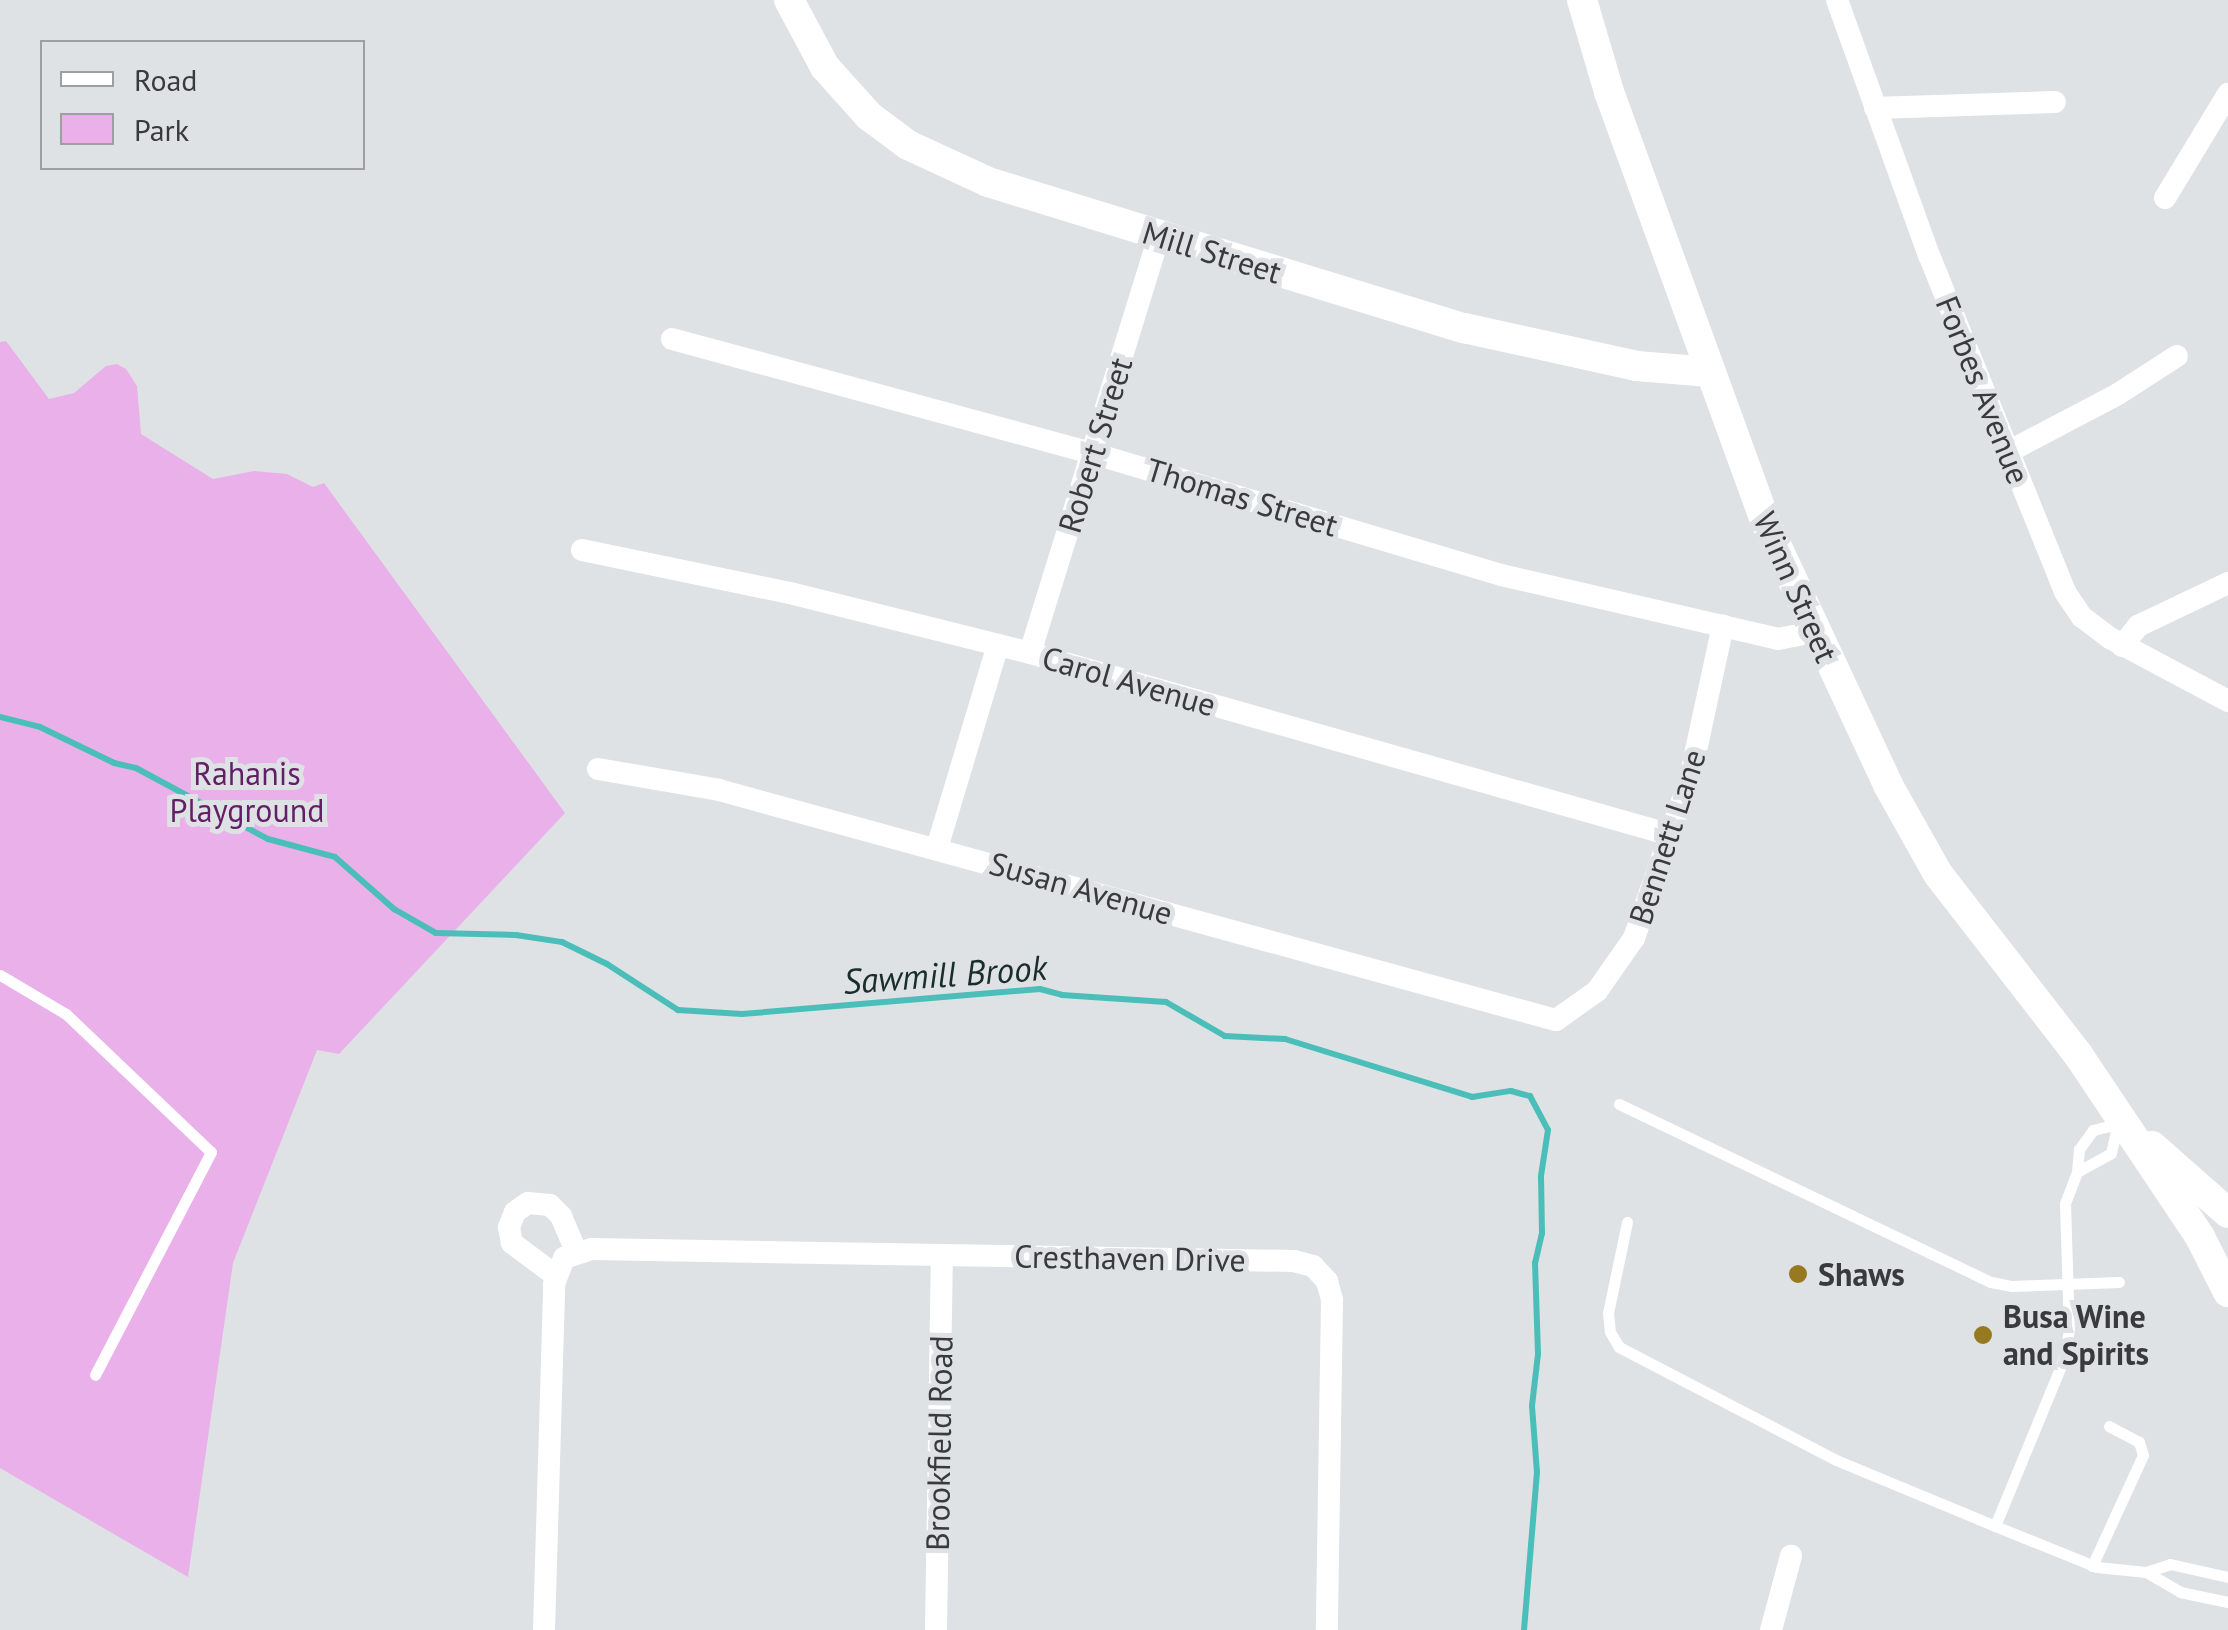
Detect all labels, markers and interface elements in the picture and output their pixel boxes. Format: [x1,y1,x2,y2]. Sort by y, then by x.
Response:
legend [40,40,365,170]
text: Road [134,60,198,99]
text: Park [134,110,189,149]
street label: Mill Street [1138,213,1286,291]
street label: Forbes Avenue [1928,290,2038,490]
street label: Robert Street [1050,353,1140,537]
street label: Thomas Street [1142,450,1342,544]
street label: Winn Street [1746,506,1846,668]
street label: Carol Avenue [1037,638,1221,724]
street label: Bennett Lane [1621,745,1713,929]
park label: Rahanis Playground [170,755,324,830]
street label: Susan Avenue [985,843,1177,933]
water label: Sawmill Brook [842,946,1048,1002]
street label: Cresthaven Drive [1014,1237,1246,1279]
place label: Shaws [1818,1255,1905,1293]
marker: Shaws [1787,1263,1809,1285]
place label: Busa Wine and Spirits [2003,1298,2149,1373]
marker: Busa Wine and Spirits [1972,1324,1994,1346]
street label: Brookfield Road [918,1335,960,1551]

